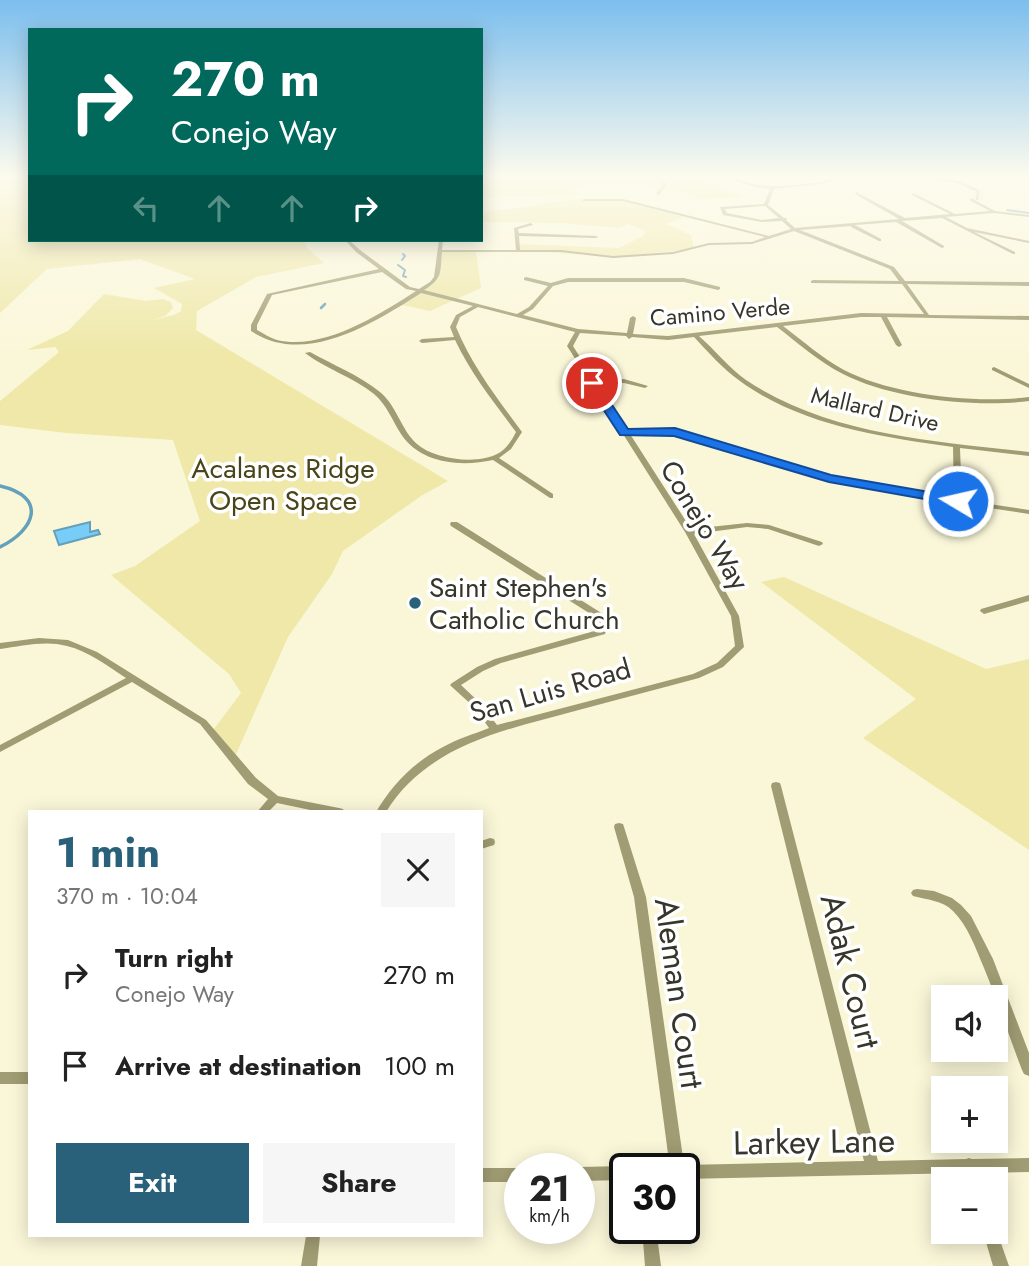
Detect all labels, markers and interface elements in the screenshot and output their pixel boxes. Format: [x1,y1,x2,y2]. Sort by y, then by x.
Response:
text: 270 m [171,44,320,114]
icon: right [56,56,147,147]
text: Conejo Way [171,109,337,155]
icon: left [127,189,165,227]
icon: ahead [200,189,238,227]
icon: ahead [273,189,311,227]
icon: right [346,189,384,227]
street label: Camino Verde [649,289,792,335]
pin [562,353,622,413]
icon: arrive [573,364,611,402]
street label: Mallard Drive [808,378,942,440]
park label: Acalanes Ridge Open Space [191,448,375,521]
street label: Conejo Way [650,453,760,598]
position arrow [921,464,995,538]
place label: Saint Stephen's Catholic Church [429,567,620,640]
marker: Saint Stephen's Catholic Church [407,595,423,611]
street label: San Luis Road [465,648,636,733]
text: 1 min [56,822,160,883]
button: close [381,833,455,907]
text: 370 m · 10:04 [56,879,198,913]
street label: Adak Court [809,889,892,1054]
street label: Aleman Court [643,895,716,1092]
text: Turn right [115,939,233,977]
icon: right [56,956,94,994]
text: 270 m [383,956,455,994]
text: Conejo Way [115,977,234,1011]
map controls [931,985,1008,1244]
button: sound [931,985,1008,1062]
icon: arrive [56,1047,94,1085]
text: Arrive at destination [115,1047,362,1085]
text: 100 m [384,1047,455,1085]
button: + [931,1076,1008,1153]
street label: Larkey Lane [733,1117,895,1166]
button: Exit [56,1143,249,1223]
button: Share [263,1143,455,1223]
speed limit sign: 30 [609,1153,700,1244]
text: 21 [529,1164,570,1214]
button: − [931,1167,1008,1244]
text: km/h [529,1203,570,1229]

